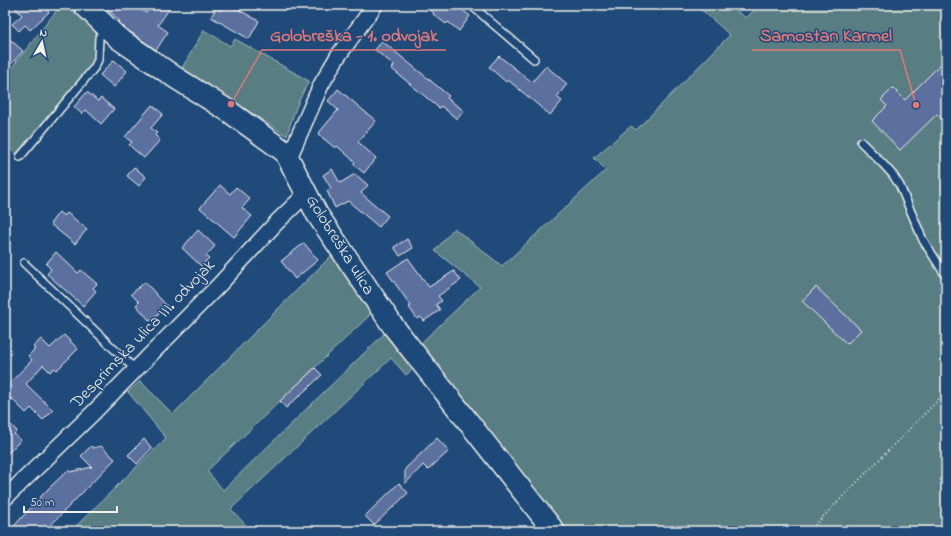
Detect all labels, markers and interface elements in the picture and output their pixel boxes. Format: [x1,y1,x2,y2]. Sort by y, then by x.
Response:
callout: Golobreška - 1. odvojak [262,20,446,50]
callout: Samostan Karmel [752,20,900,50]
north arrow [22,22,62,62]
text: Golobreška - 1. odvojak [270,24,439,50]
text: Samostan Karmel [760,24,892,50]
text: N [38,25,48,42]
street label: Golobreška ulica [299,190,381,300]
street label: Desprimska ulica III. odvojak [64,253,221,415]
scale bar [24,488,117,514]
text: 50 m [30,494,54,512]

